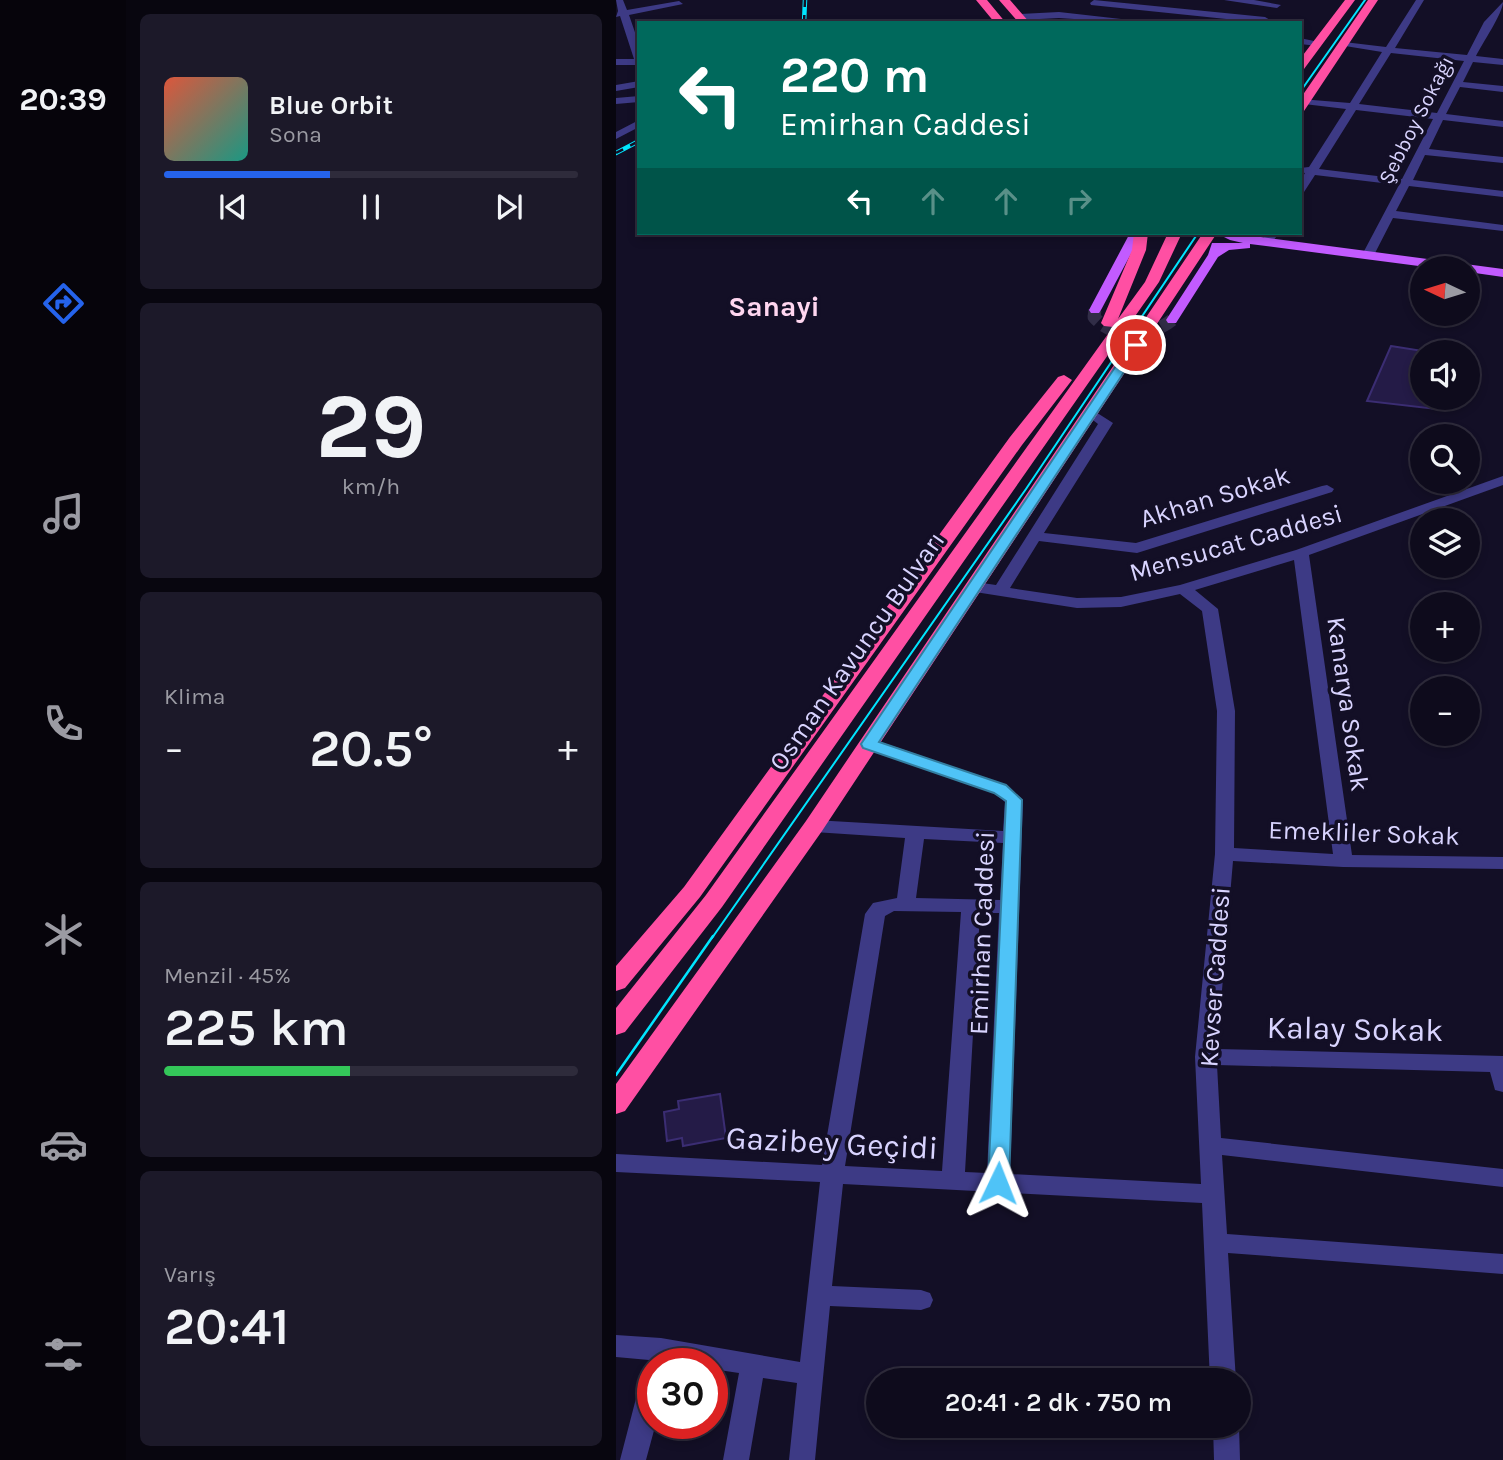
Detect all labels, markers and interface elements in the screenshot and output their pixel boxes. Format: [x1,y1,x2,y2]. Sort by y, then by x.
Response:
text: 220 m [780,47,929,104]
icon: left [665,49,756,140]
street label: Şebboy Sokağı [1373,52,1459,188]
text: 20:39 [19,81,107,118]
text: Blue Orbit [269,90,393,121]
text: Emirhan Caddesi [780,106,1031,143]
text: Sona [269,121,322,148]
icon: left [841,182,879,220]
icon: ahead [914,182,952,220]
icon: ahead [987,182,1025,220]
icon: right [1060,182,1098,220]
icon: previous [214,188,252,226]
icon: pause [352,188,390,226]
icon: next [490,188,528,226]
north arrow [1410,256,1480,326]
map controls [1410,256,1480,746]
icon: directions [39,279,88,328]
district label: Sanayi [728,290,820,323]
pin [1106,315,1166,375]
icon: arrive [1117,326,1155,364]
button: sound [1410,340,1480,410]
text: 29 [316,374,426,480]
button: search [1410,424,1480,494]
street label: Akhan Sokak [1136,460,1294,534]
text: km/h [342,473,400,500]
icon: music [39,489,88,538]
street label: Mensucat Caddesi [1126,498,1346,588]
button: layers [1410,508,1480,578]
street label: Osman Kavuncu Bulvarı [763,526,951,776]
button: + [1410,592,1480,662]
street label: Kanarya Sokak [1320,615,1376,793]
button: − [1410,676,1480,746]
text: Klima [164,683,225,710]
icon: phone [39,699,88,748]
text: 20.5° [309,718,433,779]
text: − [164,726,184,771]
text: + [558,726,578,771]
street label: Emekliler Sokak [1268,814,1460,852]
street label: Emirhan Caddesi [963,831,1001,1035]
street label: Kevser Caddesi [1193,886,1237,1068]
icon: climate [39,910,88,959]
text: Menzil · 45% [164,962,291,989]
text: 225 km [164,997,349,1058]
street label: Kalay Sokak [1266,1009,1444,1049]
street label: Gazibey Geçidi [725,1119,939,1167]
icon: car [39,1120,88,1169]
position arrow [961,1146,1035,1220]
text: Varış [164,1261,216,1288]
text: 20:41 [164,1296,290,1357]
icon: filters [39,1330,88,1379]
speed limit sign: 30 [637,1348,728,1439]
text: 20:41 · 2 dk · 750 m [945,1387,1172,1418]

